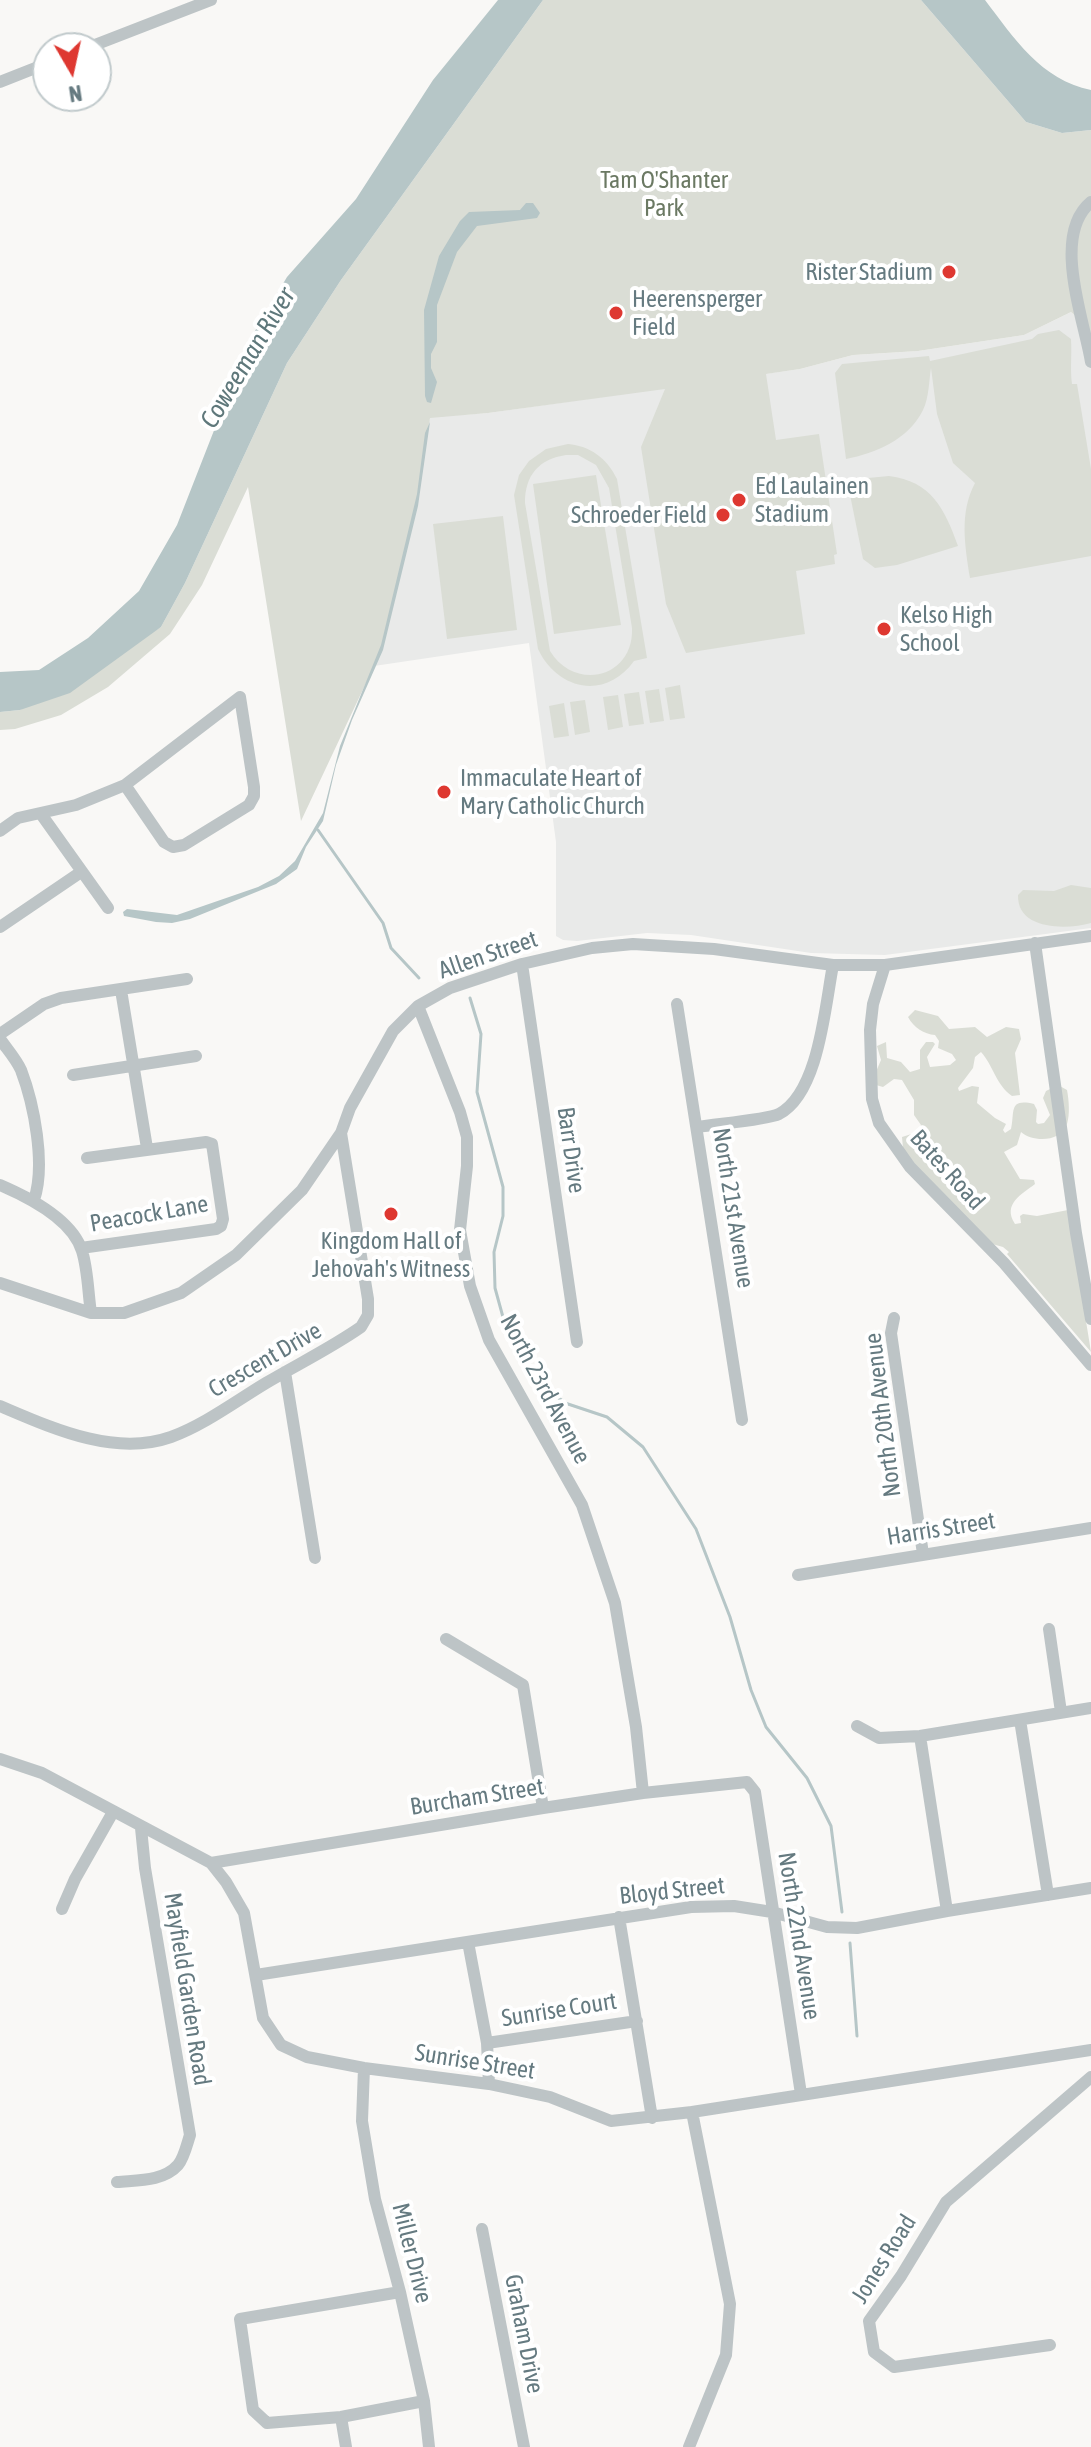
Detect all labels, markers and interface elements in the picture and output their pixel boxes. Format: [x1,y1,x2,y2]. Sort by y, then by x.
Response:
north arrow [32,32,112,112]
text: N [67,80,84,108]
park label: Tam O'Shanter Park [600,166,728,222]
place label: Rister Stadium [805,258,933,286]
marker: Rister Stadium [940,263,958,281]
water label: Coweeman River [194,282,302,434]
place label: Heerensperger Field [632,285,762,341]
marker: Heerensperger Field [607,304,625,322]
place label: Ed Laulainen Stadium [755,472,869,528]
marker: Ed Laulainen Stadium [730,491,748,509]
place label: Schroeder Field [571,501,707,529]
marker: Schroeder Field [714,506,732,524]
place label: Kelso High School [900,601,993,657]
marker: Kelso High School [875,620,893,638]
place label: Immaculate Heart of Mary Catholic Church [460,764,645,820]
marker: Immaculate Heart of Mary Catholic Church [435,783,453,801]
street label: Allen Street [435,925,541,985]
street label: Barr Drive [551,1105,591,1195]
street label: Bates Road [904,1124,990,1216]
street label: North 21st Avenue [706,1126,760,1290]
street label: Peacock Lane [88,1189,210,1239]
marker: Kingdom Hall of Jehovah's Witness [382,1205,400,1223]
place label: Kingdom Hall of Jehovah's Witness [312,1227,470,1283]
street label: North 23rd Avenue [494,1309,596,1469]
street label: Crescent Drive [203,1316,327,1404]
street label: North 20th Avenue [859,1331,907,1499]
street label: Harris Street [885,1506,997,1552]
street label: Burcham Street [408,1772,546,1822]
street label: North 22nd Avenue [772,1850,826,2022]
street label: Bloyd Street [618,1871,726,1911]
street label: Mayfield Garden Road [158,1890,216,2088]
street label: Sunrise Court [499,1987,619,2033]
street label: Sunrise Street [413,2038,537,2086]
street label: Miller Drive [386,2200,438,2306]
street label: Jones Road [846,2209,922,2309]
street label: Graham Drive [498,2272,550,2396]

